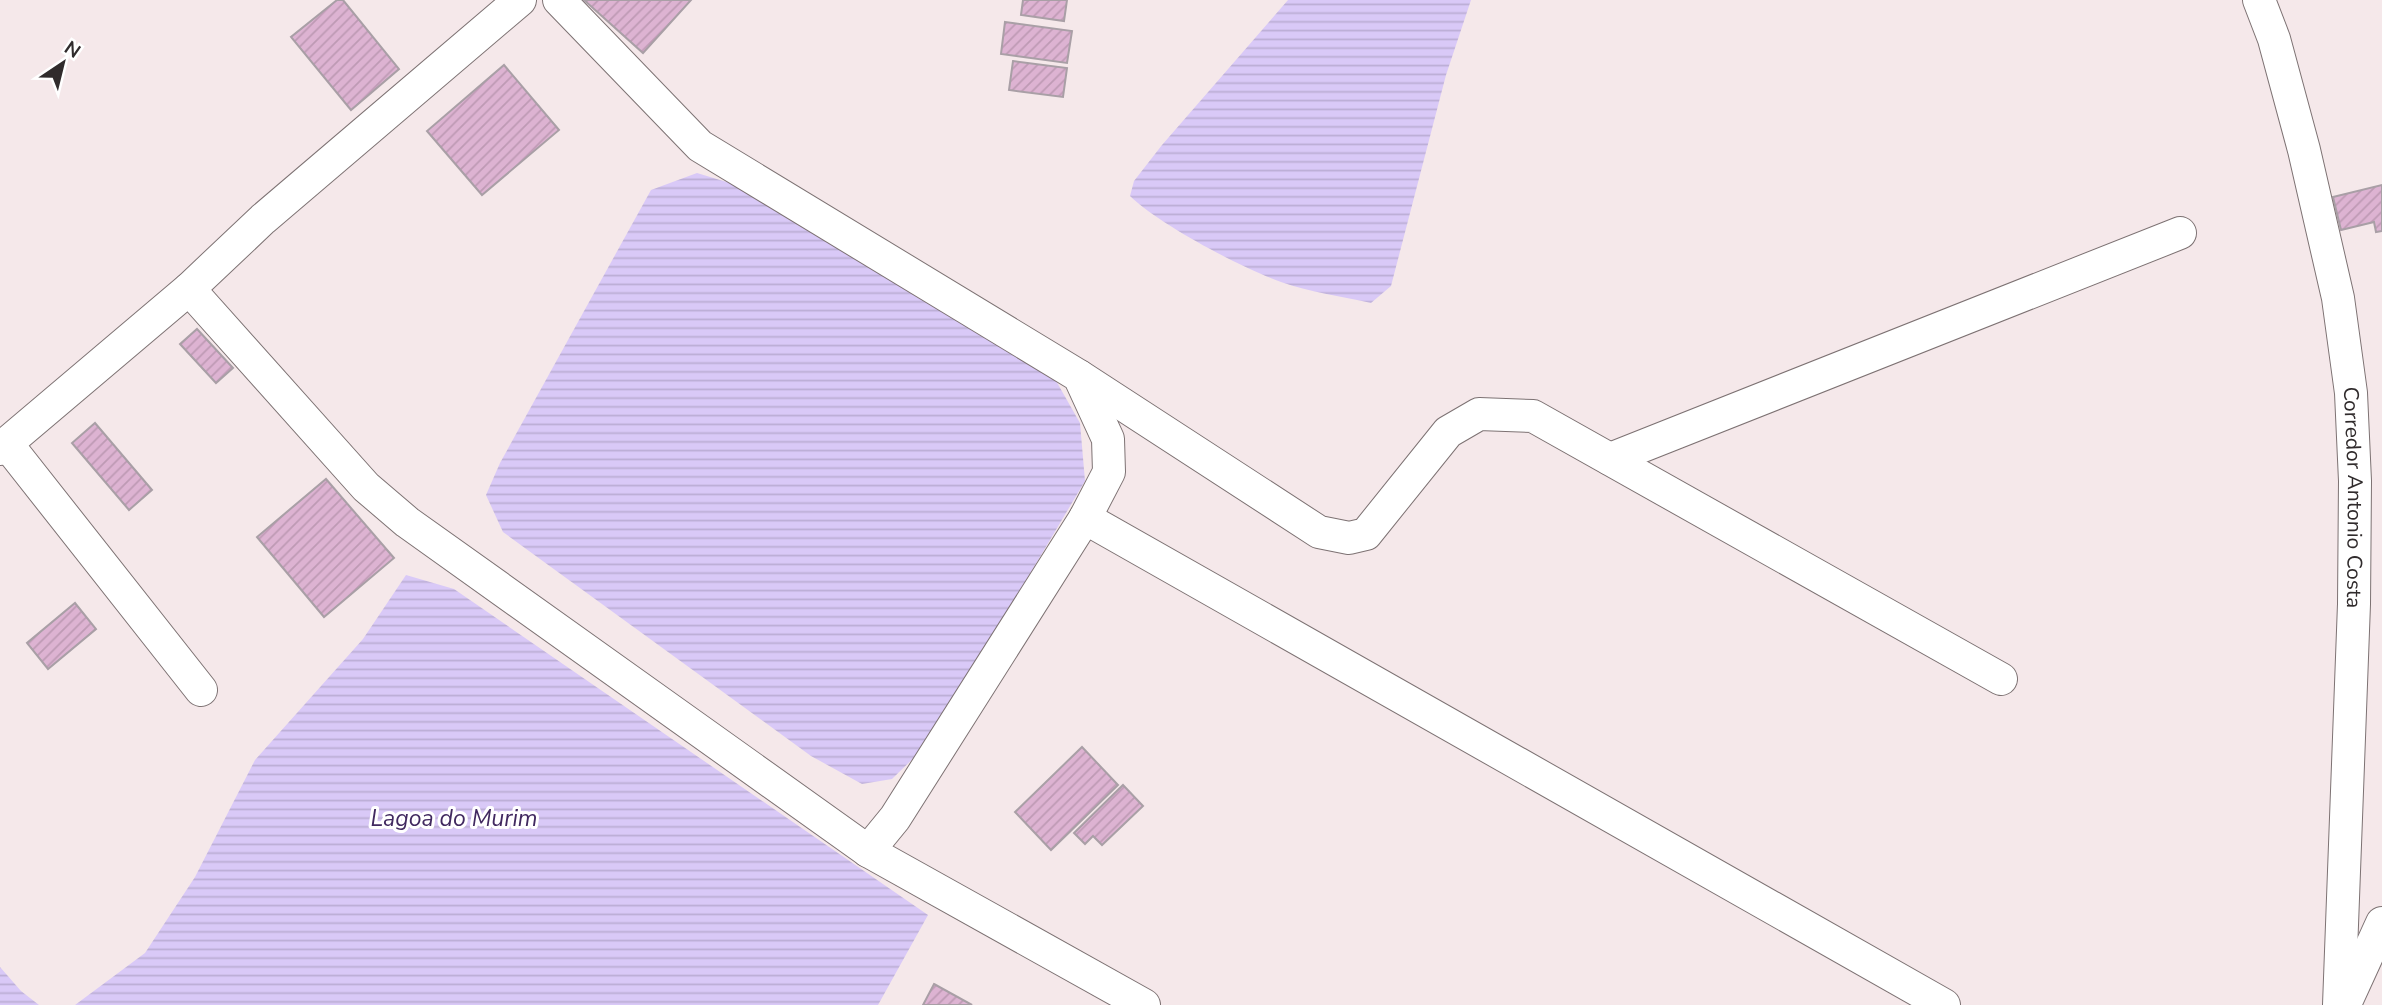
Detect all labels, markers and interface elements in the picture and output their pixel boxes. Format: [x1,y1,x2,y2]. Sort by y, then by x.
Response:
north arrow [28,28,98,98]
text: N [59,35,85,65]
street label: Corredor Antonio Costa [2337,386,2369,608]
water label: Lagoa do Murim [371,803,537,834]

